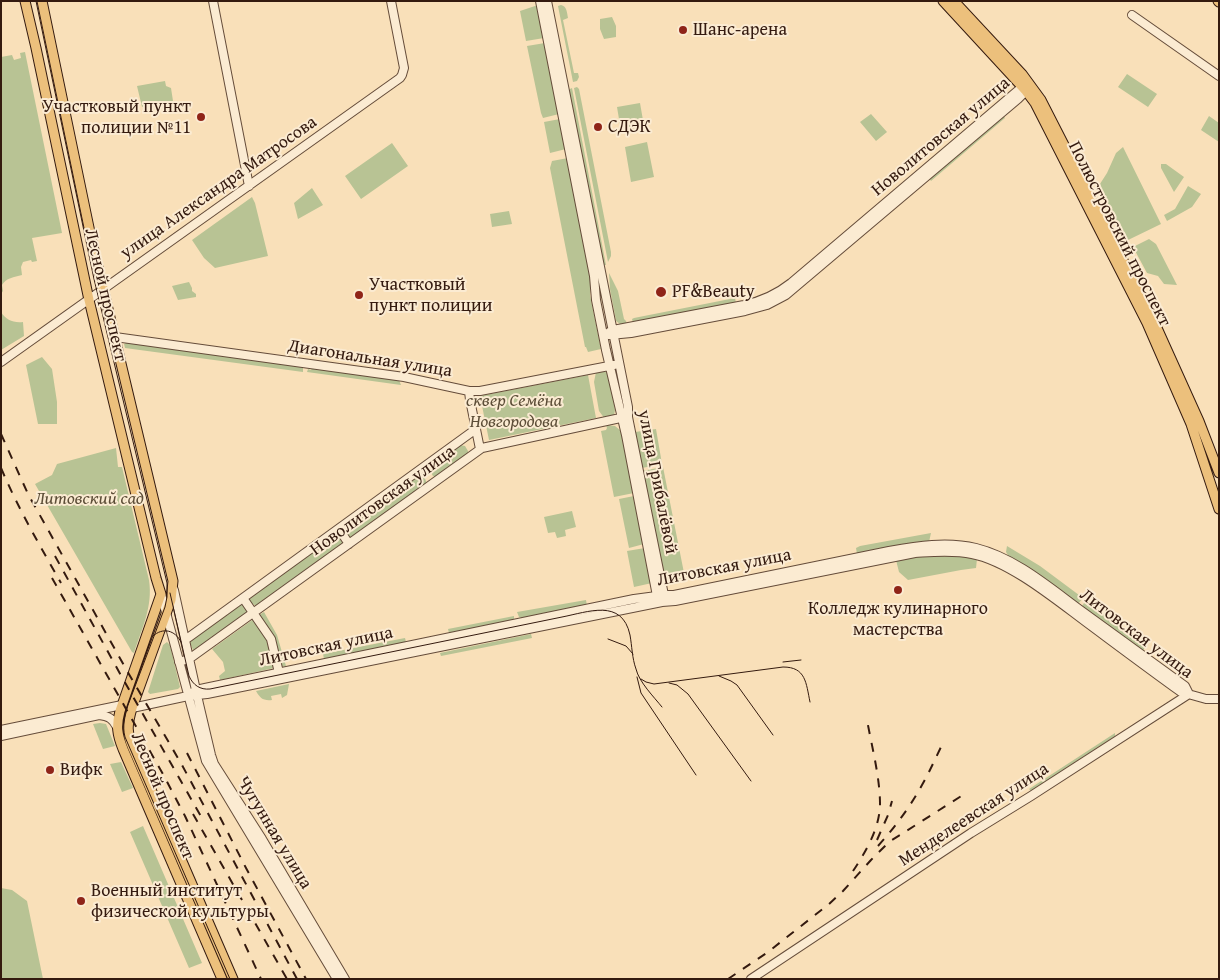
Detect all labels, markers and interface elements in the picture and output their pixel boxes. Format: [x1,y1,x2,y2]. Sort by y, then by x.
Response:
place label: Шанс-арена [693,19,787,41]
marker: Шанс-арена [677,24,689,36]
street label: Новолитовская улица [867,73,1015,201]
place label: Участковый пункт полиции №11 [43,96,191,138]
marker: Участковый пункт полиции №11 [195,111,207,123]
street label: улица Александра Матросова [117,112,321,264]
place label: СДЭК [608,116,651,138]
marker: СДЭК [592,121,604,133]
street label: Полюстровский проспект [1063,138,1175,330]
street label: Лесной проспект [79,226,131,364]
place label: Участковый пункт полиции [369,274,492,316]
place label: PF&Beauty [672,281,755,303]
marker: PF&Beauty [654,285,668,299]
marker: Участковый пункт полиции [353,289,365,301]
street label: Диагональная улица [286,335,454,383]
park label: сквер Семёна Новгородова [466,390,562,432]
street label: улица Грибалёвой [632,408,682,556]
street label: Новолитовская улица [306,441,460,561]
park label: Литовский сад [34,488,144,510]
street label: Литовская улица [655,544,793,592]
marker: Колледж кулинарного мастерства [892,584,904,596]
street label: Литовская улица [1075,584,1197,684]
place label: Колледж кулинарного мастерства [808,598,988,640]
street label: Литовская улица [257,622,395,672]
street label: Лесной проспект [126,729,198,863]
street label: Менделеевская улица [895,758,1053,872]
place label: Вифк [60,759,102,781]
marker: Вифк [44,764,56,776]
street label: Чугунная улица [232,773,316,893]
place label: Военный институт физической культуры [91,880,269,922]
marker: Военный институт физической культуры [75,895,87,907]

